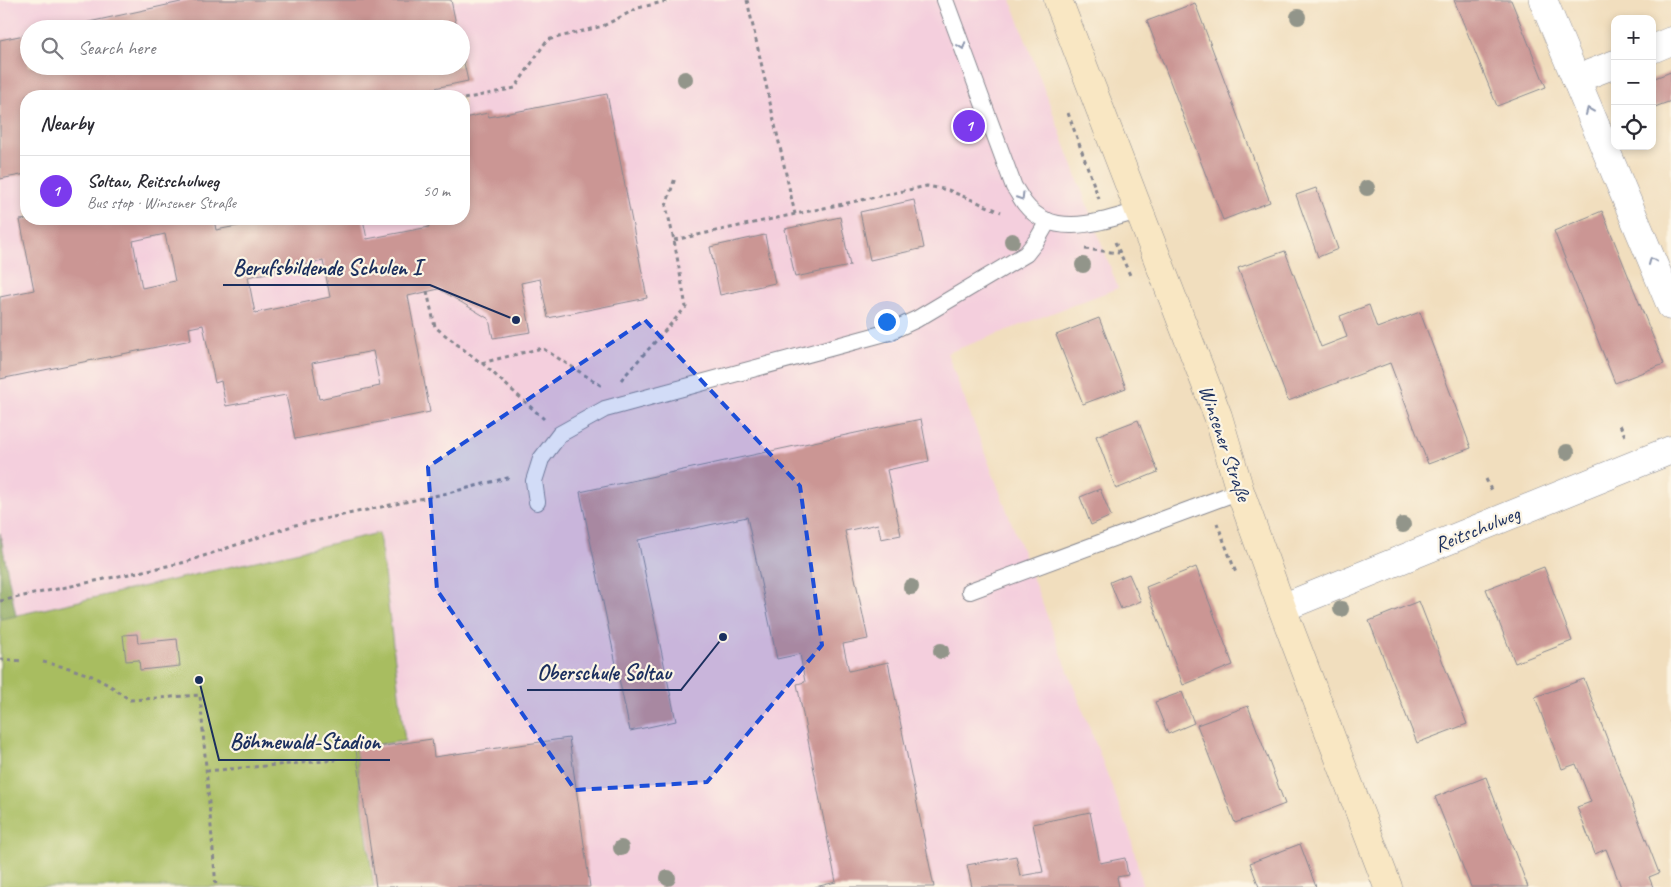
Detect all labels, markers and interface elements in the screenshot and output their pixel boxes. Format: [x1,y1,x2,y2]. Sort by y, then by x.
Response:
map controls [1611,15,1656,150]
button: + [1611,15,1656,60]
search box [20,20,470,75]
icon: search [38,34,66,62]
text: Search here [78,36,155,60]
one-way arrow [956,41,966,50]
button: − [1611,60,1656,105]
button: locate [1611,105,1656,150]
pin: 1 [953,107,985,145]
one-way arrow [1585,107,1596,116]
text: Nearby [40,110,93,136]
text: Soltau, Reitschulweg [87,169,219,193]
text: 1 [52,181,60,201]
text: 50 m [423,181,450,201]
one-way arrow [1014,192,1024,201]
text: Bus stop · Winsener Straße [87,193,236,213]
callout: Berufsbildende Schulen I [223,248,430,285]
text: Berufsbildende Schulen I [233,254,426,282]
one-way arrow [1648,257,1659,266]
your location [874,309,900,335]
street label: Winsener Straße [1193,382,1258,507]
street label: Reitschulweg [1430,500,1525,558]
callout: Oberschule Soltau [527,653,681,690]
text: Oberschule Soltau [537,659,673,687]
callout: Böhmewald-Stadion [219,723,390,760]
text: Böhmewald-Stadion [230,728,382,756]

